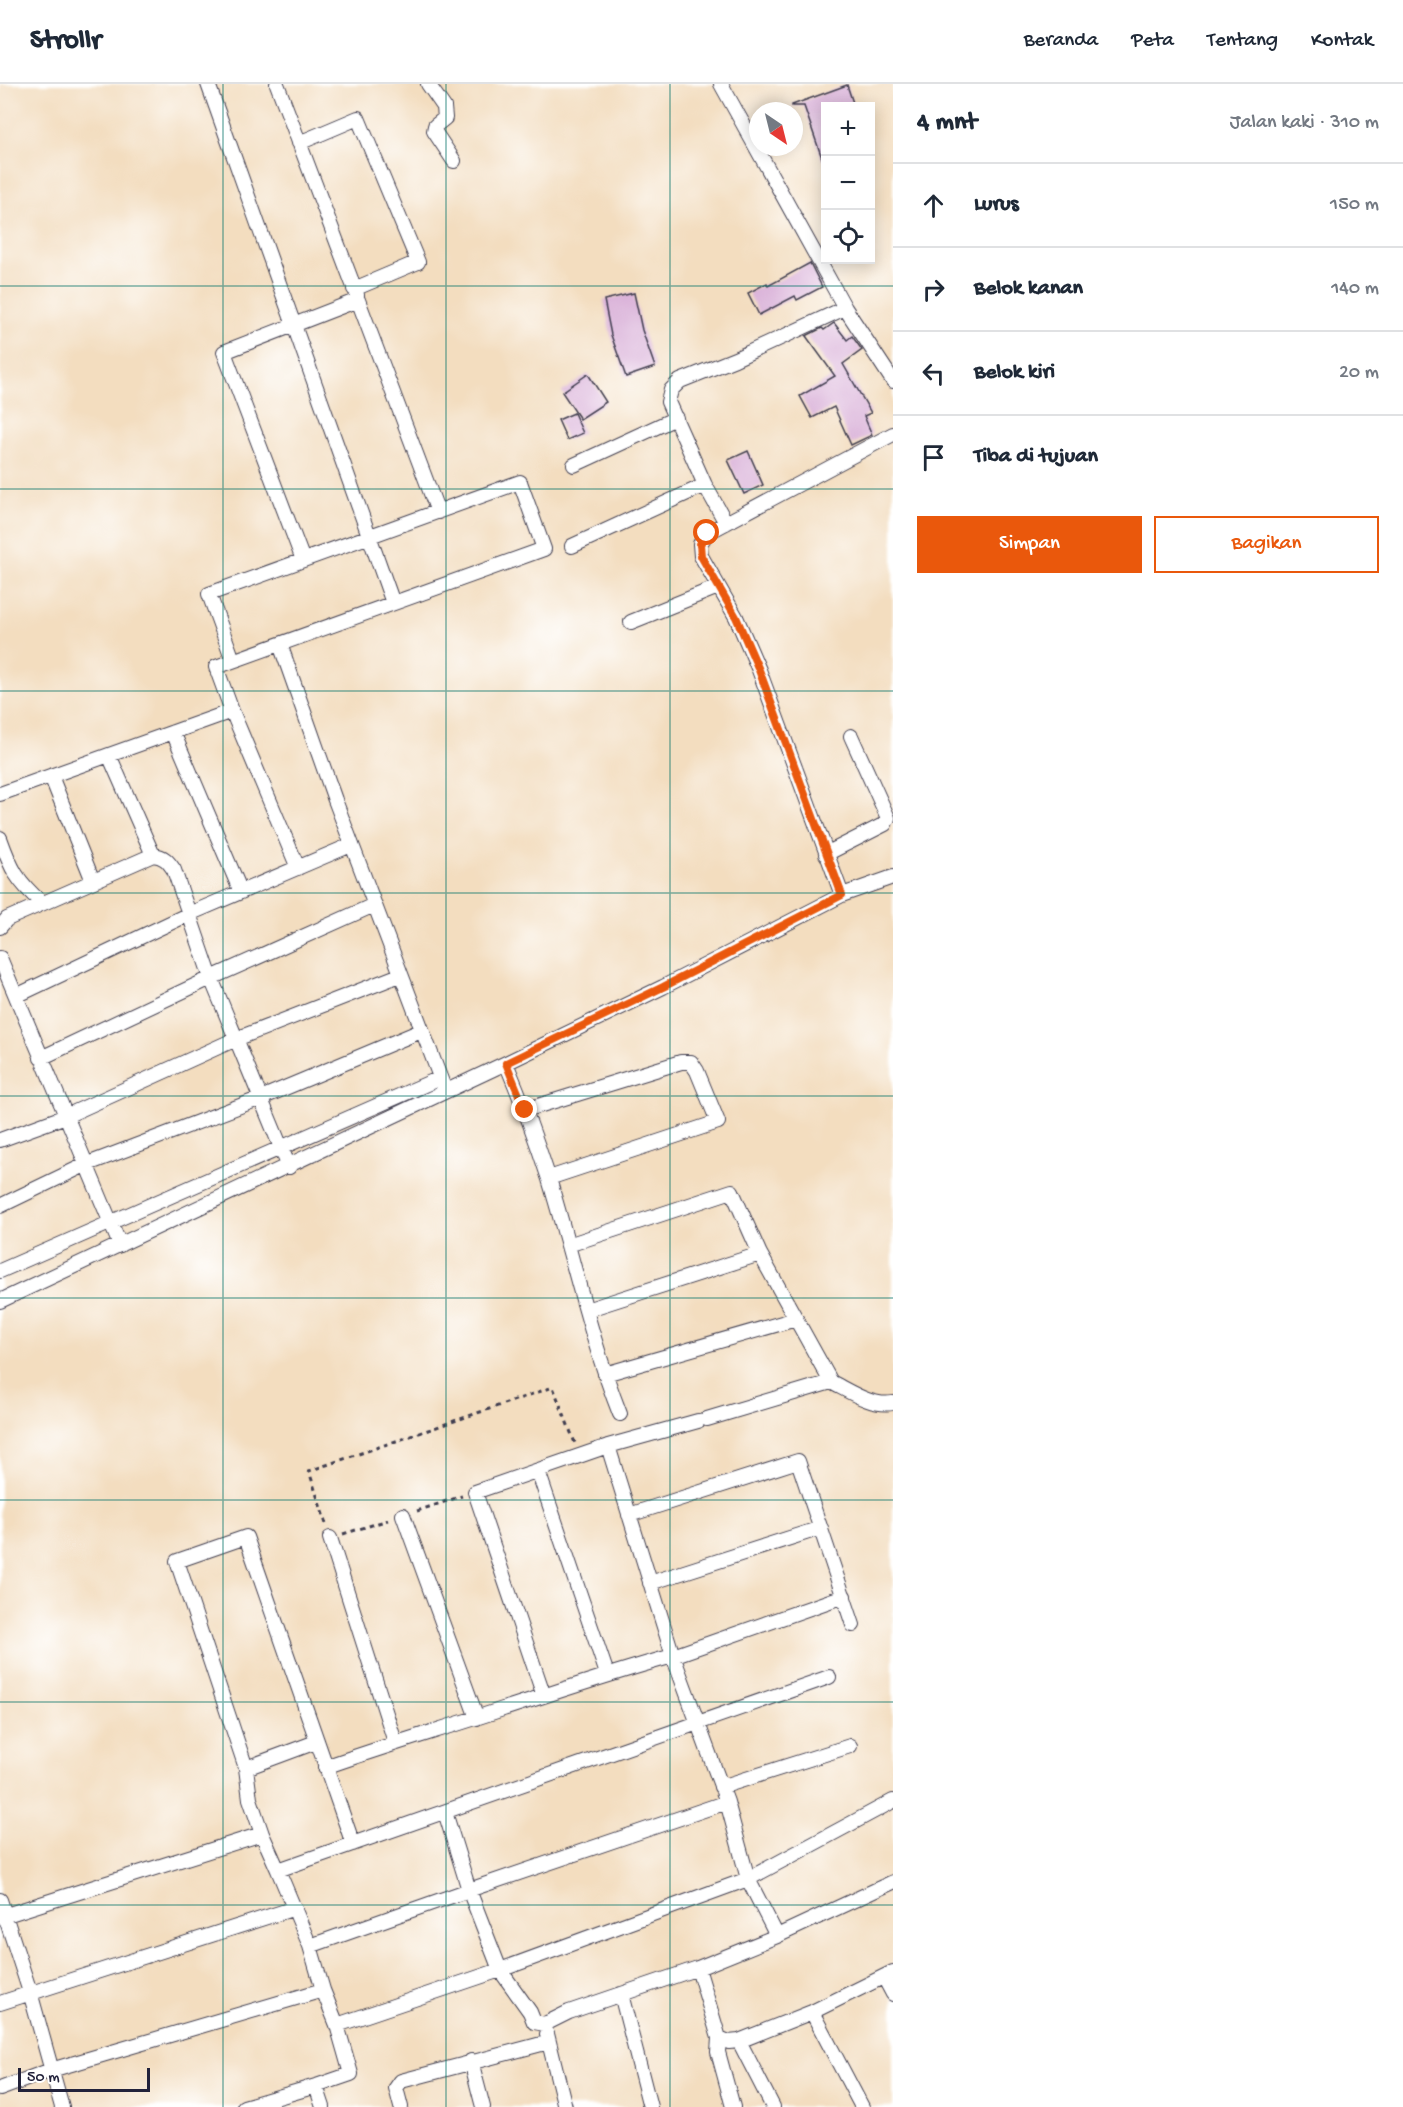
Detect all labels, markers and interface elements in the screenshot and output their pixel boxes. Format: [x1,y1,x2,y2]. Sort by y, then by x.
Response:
text: Strollr [30,25,101,58]
text: Beranda [1024,29,1098,54]
text: Peta [1131,29,1174,54]
text: Tentang [1207,29,1278,54]
text: Kontak [1311,29,1373,54]
north arrow [749,102,803,156]
map controls [821,102,875,264]
button: + [821,102,875,156]
text: 4 mnt [917,108,977,139]
text: Jalan kaki · 310 m [1230,112,1379,135]
button: − [821,156,875,210]
icon: ahead [917,189,950,222]
text: Lurus [974,192,1019,218]
text: 150 m [1330,194,1379,217]
button: locate [821,210,875,264]
icon: right [917,273,950,306]
text: Belok kanan [974,276,1083,302]
text: 140 m [1331,278,1379,301]
icon: left [917,357,950,390]
text: Belok kiri [974,360,1055,386]
text: 20 m [1339,362,1379,385]
icon: arrive [917,441,950,474]
text: Tiba di tujuan [974,444,1098,470]
button: Simpan [917,516,1142,573]
button: Bagikan [1154,516,1379,573]
route start [693,519,719,545]
route end [511,1096,537,1122]
scale bar [18,2065,150,2092]
text: 50 m [27,2069,60,2088]

